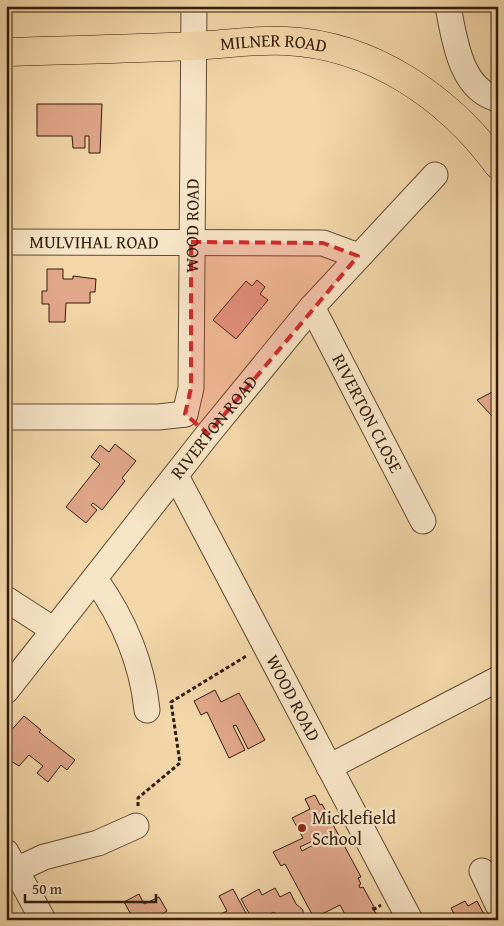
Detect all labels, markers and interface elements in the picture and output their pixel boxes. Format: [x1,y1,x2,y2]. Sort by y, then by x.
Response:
street label: MILNER ROAD [219,27,330,59]
street label: WOOD ROAD [178,178,206,273]
street label: MULVIHAL ROAD [29,228,159,255]
street label: RIVERTON CLOSE [326,349,410,478]
street label: RIVERTON ROAD [164,369,264,485]
street label: WOOD ROAD [260,650,327,746]
place label: Micklefield School [312,804,396,852]
marker: Micklefield School [296,822,308,834]
scale bar [25,871,156,903]
text: 50 m [32,878,63,899]

